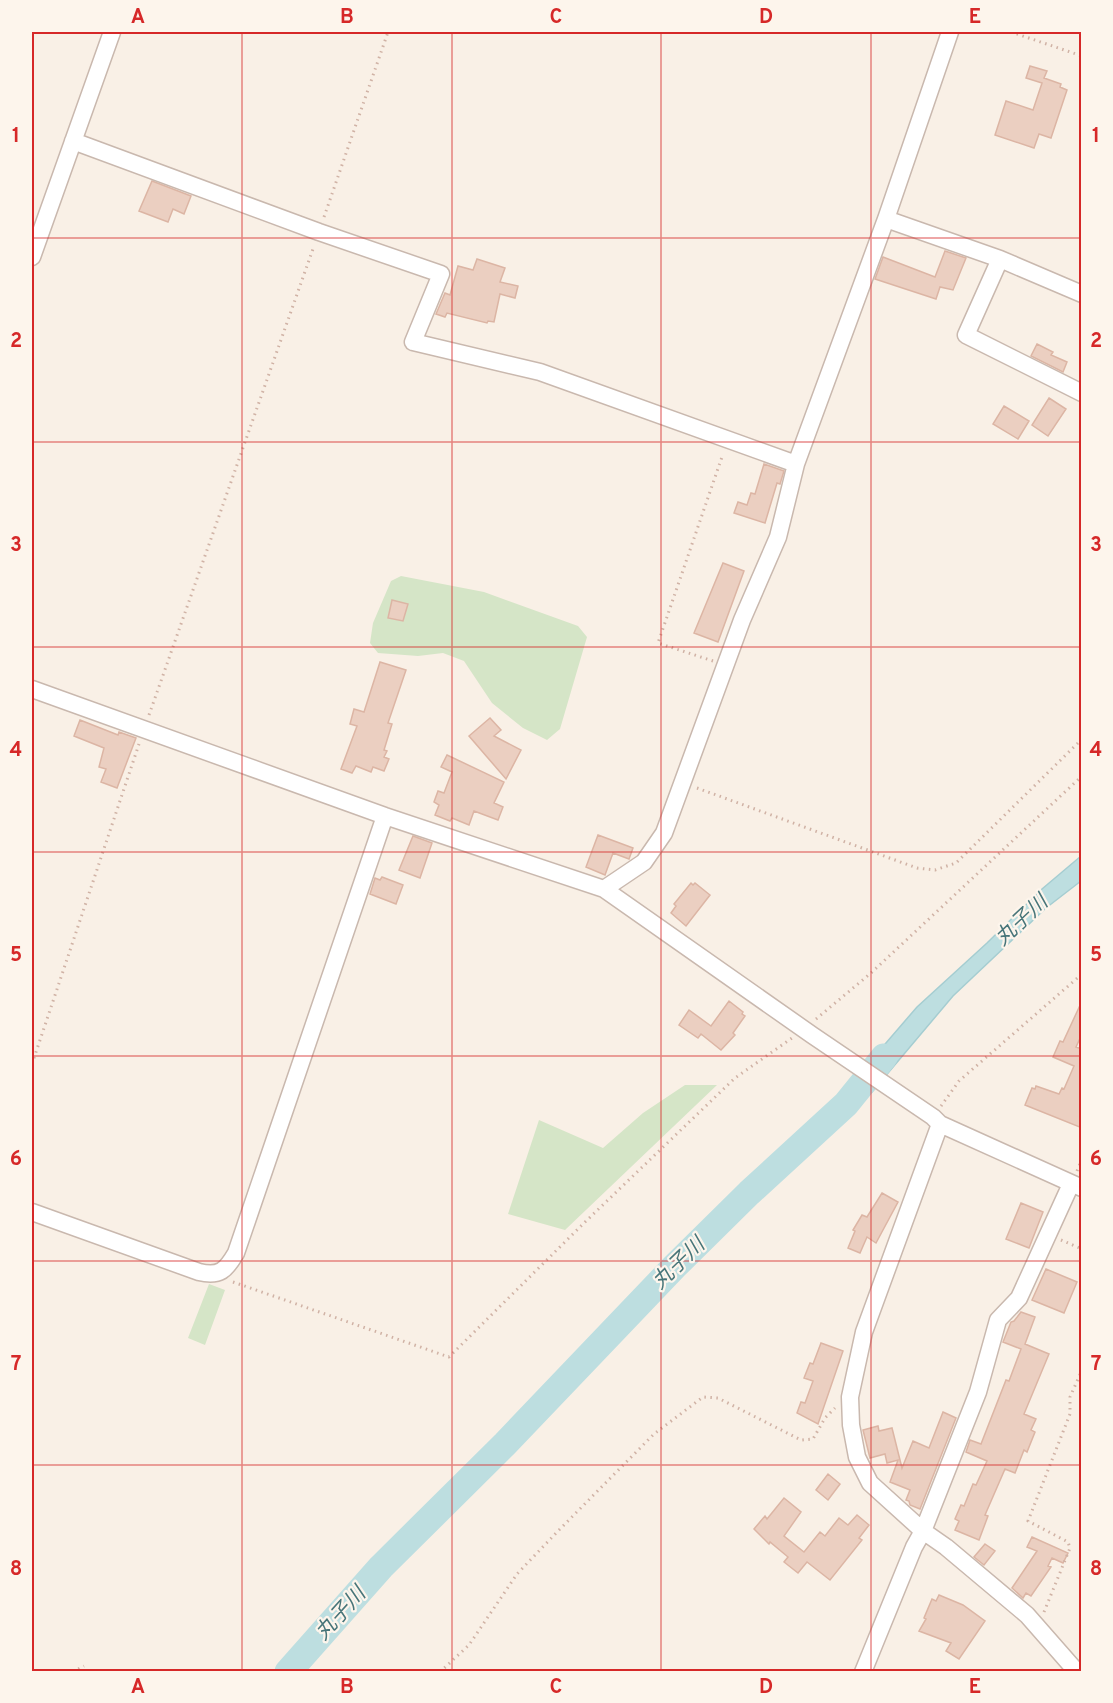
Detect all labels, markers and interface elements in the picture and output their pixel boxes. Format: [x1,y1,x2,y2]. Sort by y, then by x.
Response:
text: A [131,5,145,31]
text: B [340,5,354,31]
text: C [550,5,562,31]
text: D [759,5,773,31]
text: E [969,5,981,31]
text: 1 [12,124,20,150]
text: 1 [1092,124,1100,150]
text: 2 [10,329,22,355]
text: 2 [1090,329,1102,355]
text: 3 [10,533,22,559]
text: 3 [1090,533,1102,559]
text: 4 [10,738,22,764]
text: 4 [1090,738,1102,764]
water label: 丸子川 [990,888,1056,952]
text: 5 [10,943,22,969]
text: 5 [1090,943,1102,969]
text: 6 [10,1147,22,1173]
text: 6 [1090,1147,1102,1173]
water label: 丸子川 [647,1231,713,1296]
text: 7 [11,1352,21,1378]
text: 7 [1091,1352,1101,1378]
text: 8 [10,1557,22,1583]
text: 8 [1090,1557,1102,1583]
water label: 丸子川 [310,1580,374,1646]
text: A [131,1675,145,1701]
text: B [340,1675,354,1701]
text: C [550,1675,562,1701]
text: D [759,1675,773,1701]
text: E [969,1675,981,1701]

